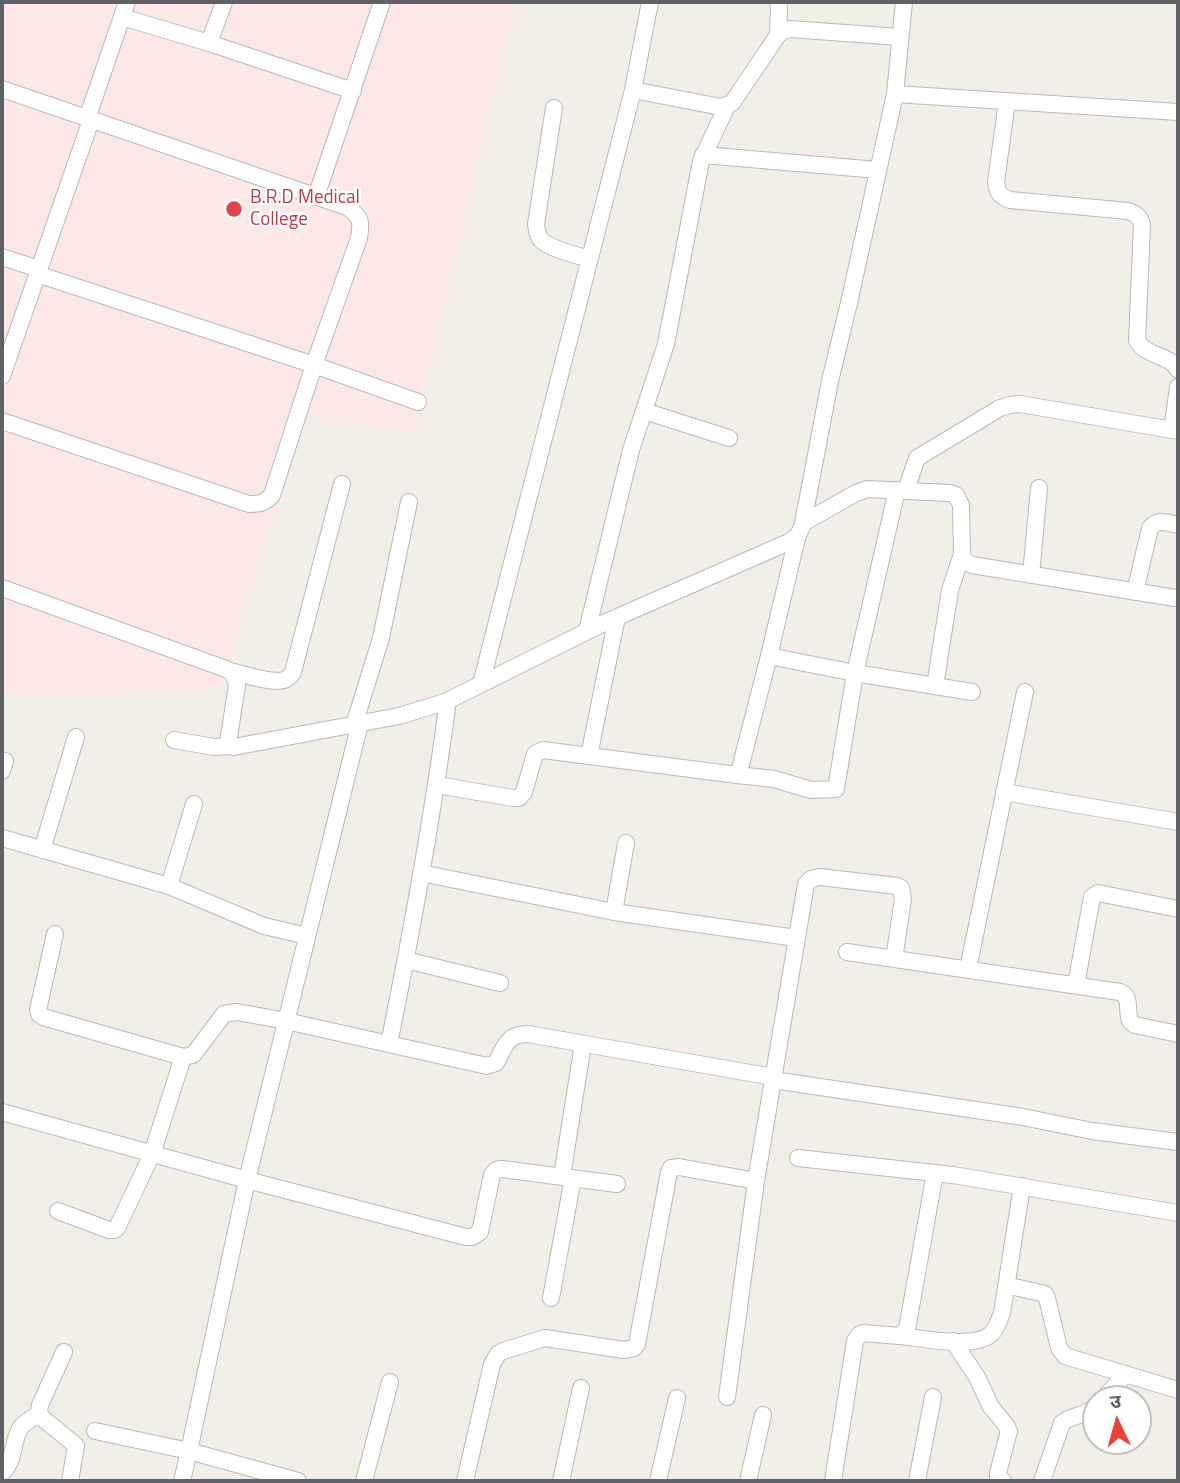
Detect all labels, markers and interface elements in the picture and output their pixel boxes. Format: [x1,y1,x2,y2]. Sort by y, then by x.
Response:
place label: B.R.D Medical College [250,187,360,231]
marker: B.R.D Medical College [224,199,244,219]
north arrow [1082,1385,1152,1455]
text: उ [1108,1386,1122,1416]

